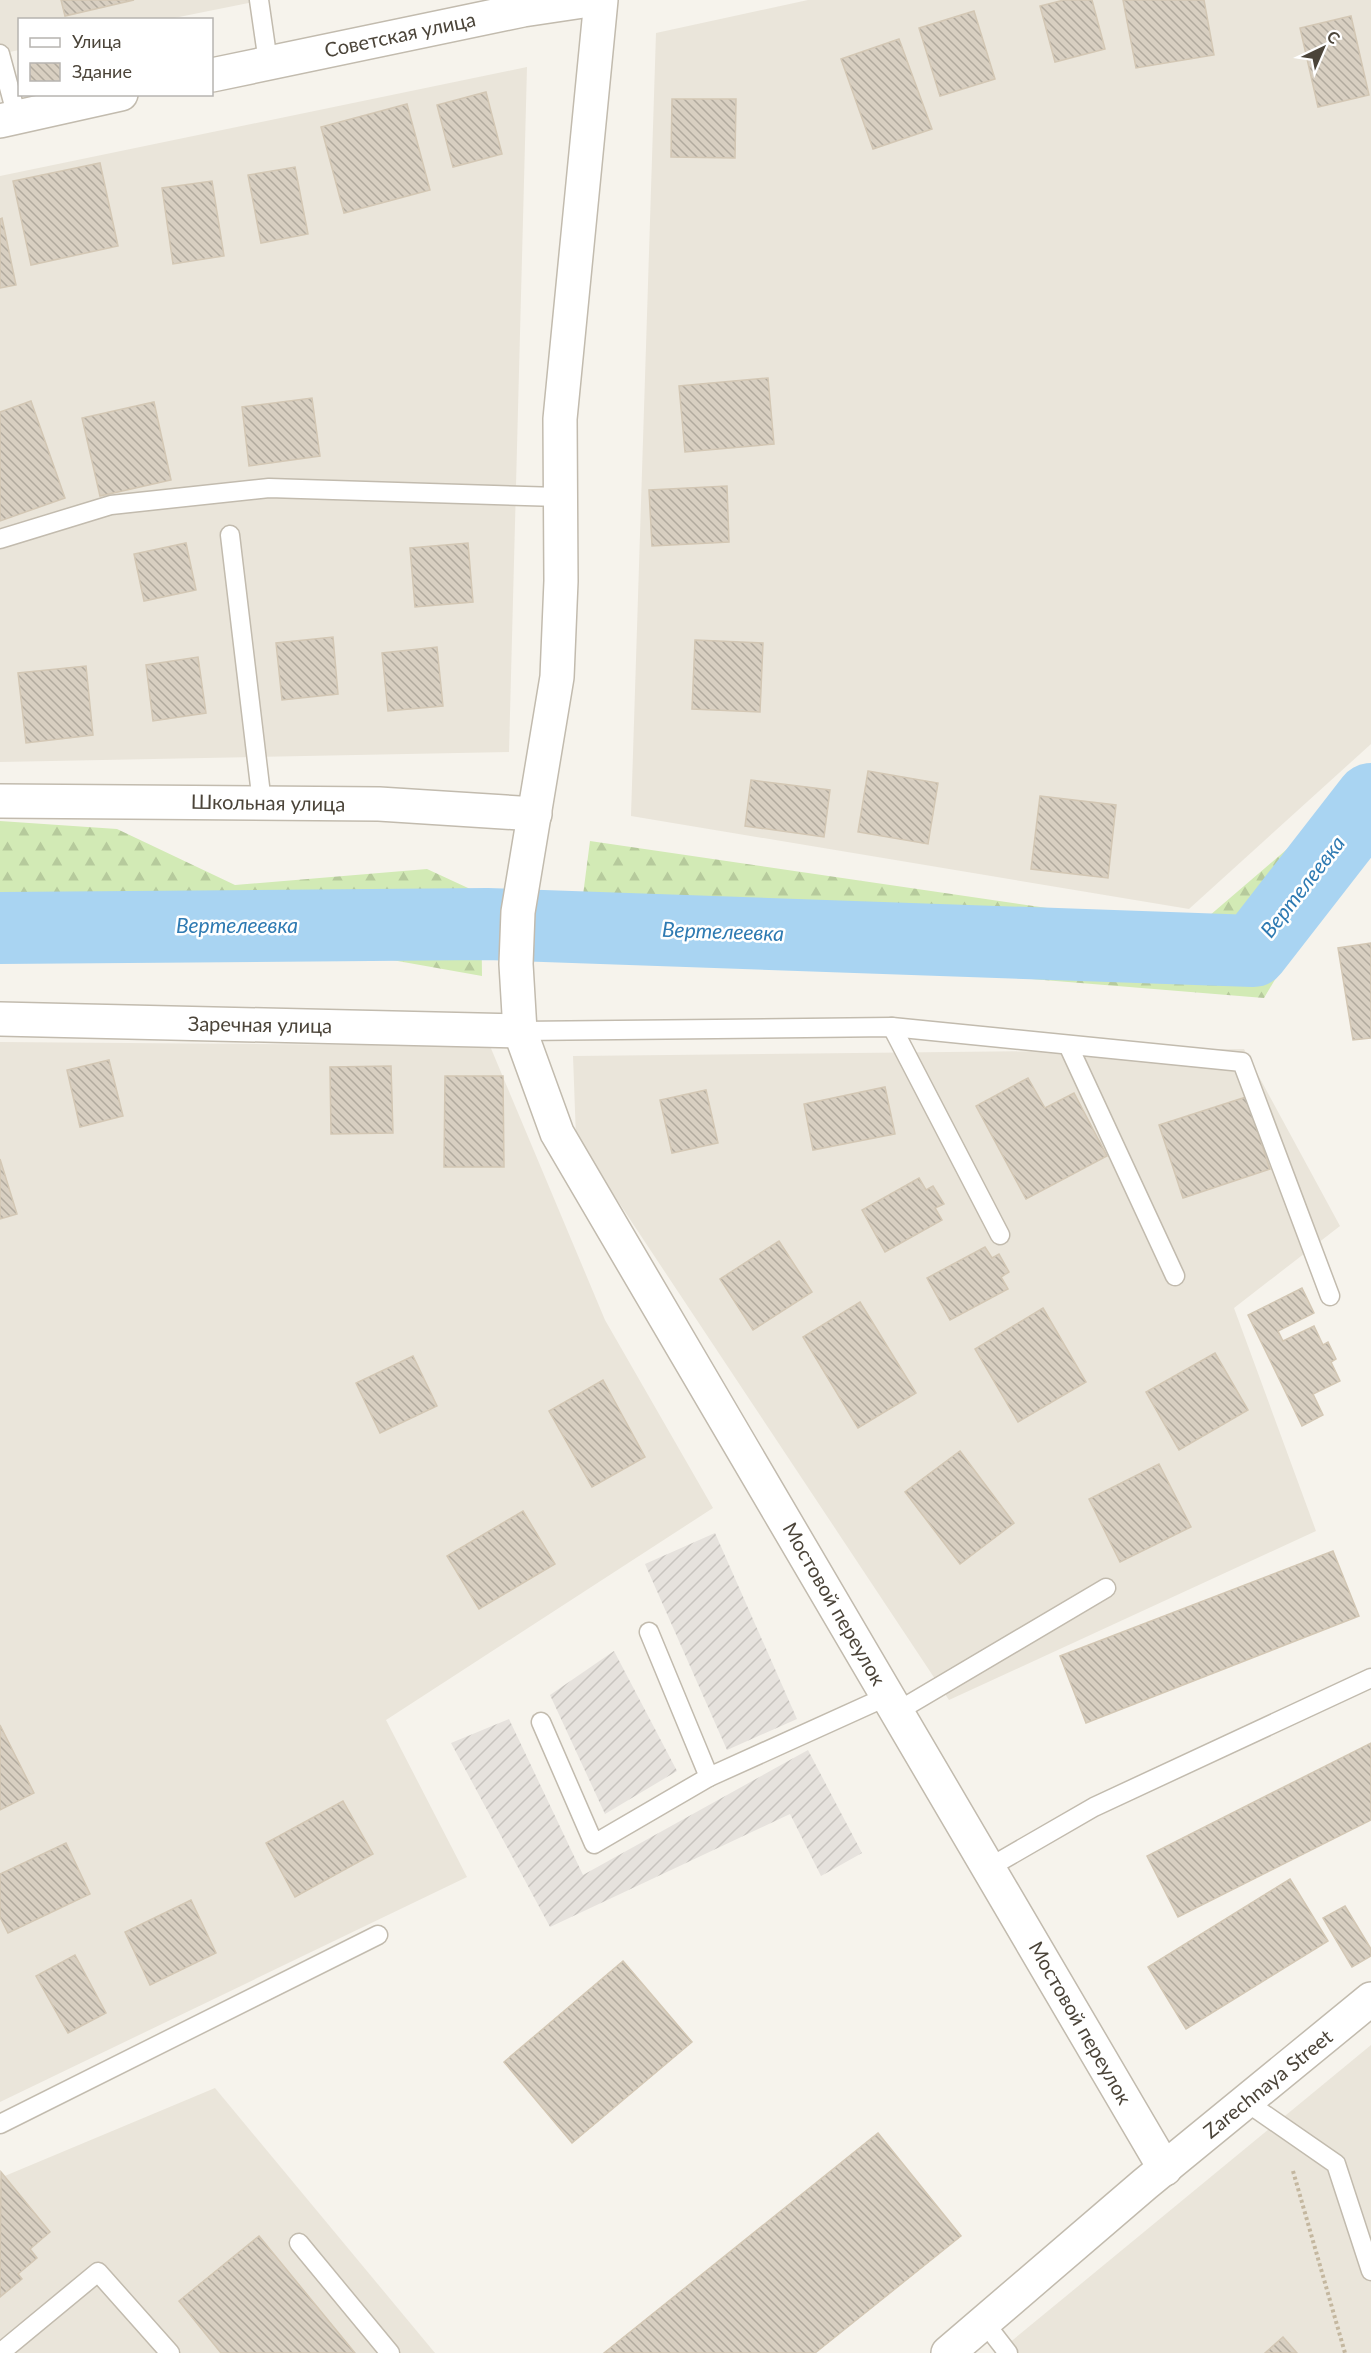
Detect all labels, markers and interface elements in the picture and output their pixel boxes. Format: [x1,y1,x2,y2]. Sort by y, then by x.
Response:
street label: Советская улица [322,6,478,62]
legend [18,18,213,96]
north arrow [1293,18,1353,78]
text: С [1323,26,1344,48]
text: Улица [72,30,122,52]
text: Здание [72,60,132,82]
street label: Школьная улица [191,789,345,815]
water label: Вертелеевка [1254,830,1349,942]
water label: Вертелеевка [176,912,298,937]
water label: Вертелеевка [662,916,784,945]
street label: Заречная улица [188,1011,332,1037]
street label: Мостовой переулок [778,1518,892,1690]
street label: Мостовой переулок [1024,1937,1138,2109]
street label: Zarechnaya Street [1198,2024,1337,2143]

